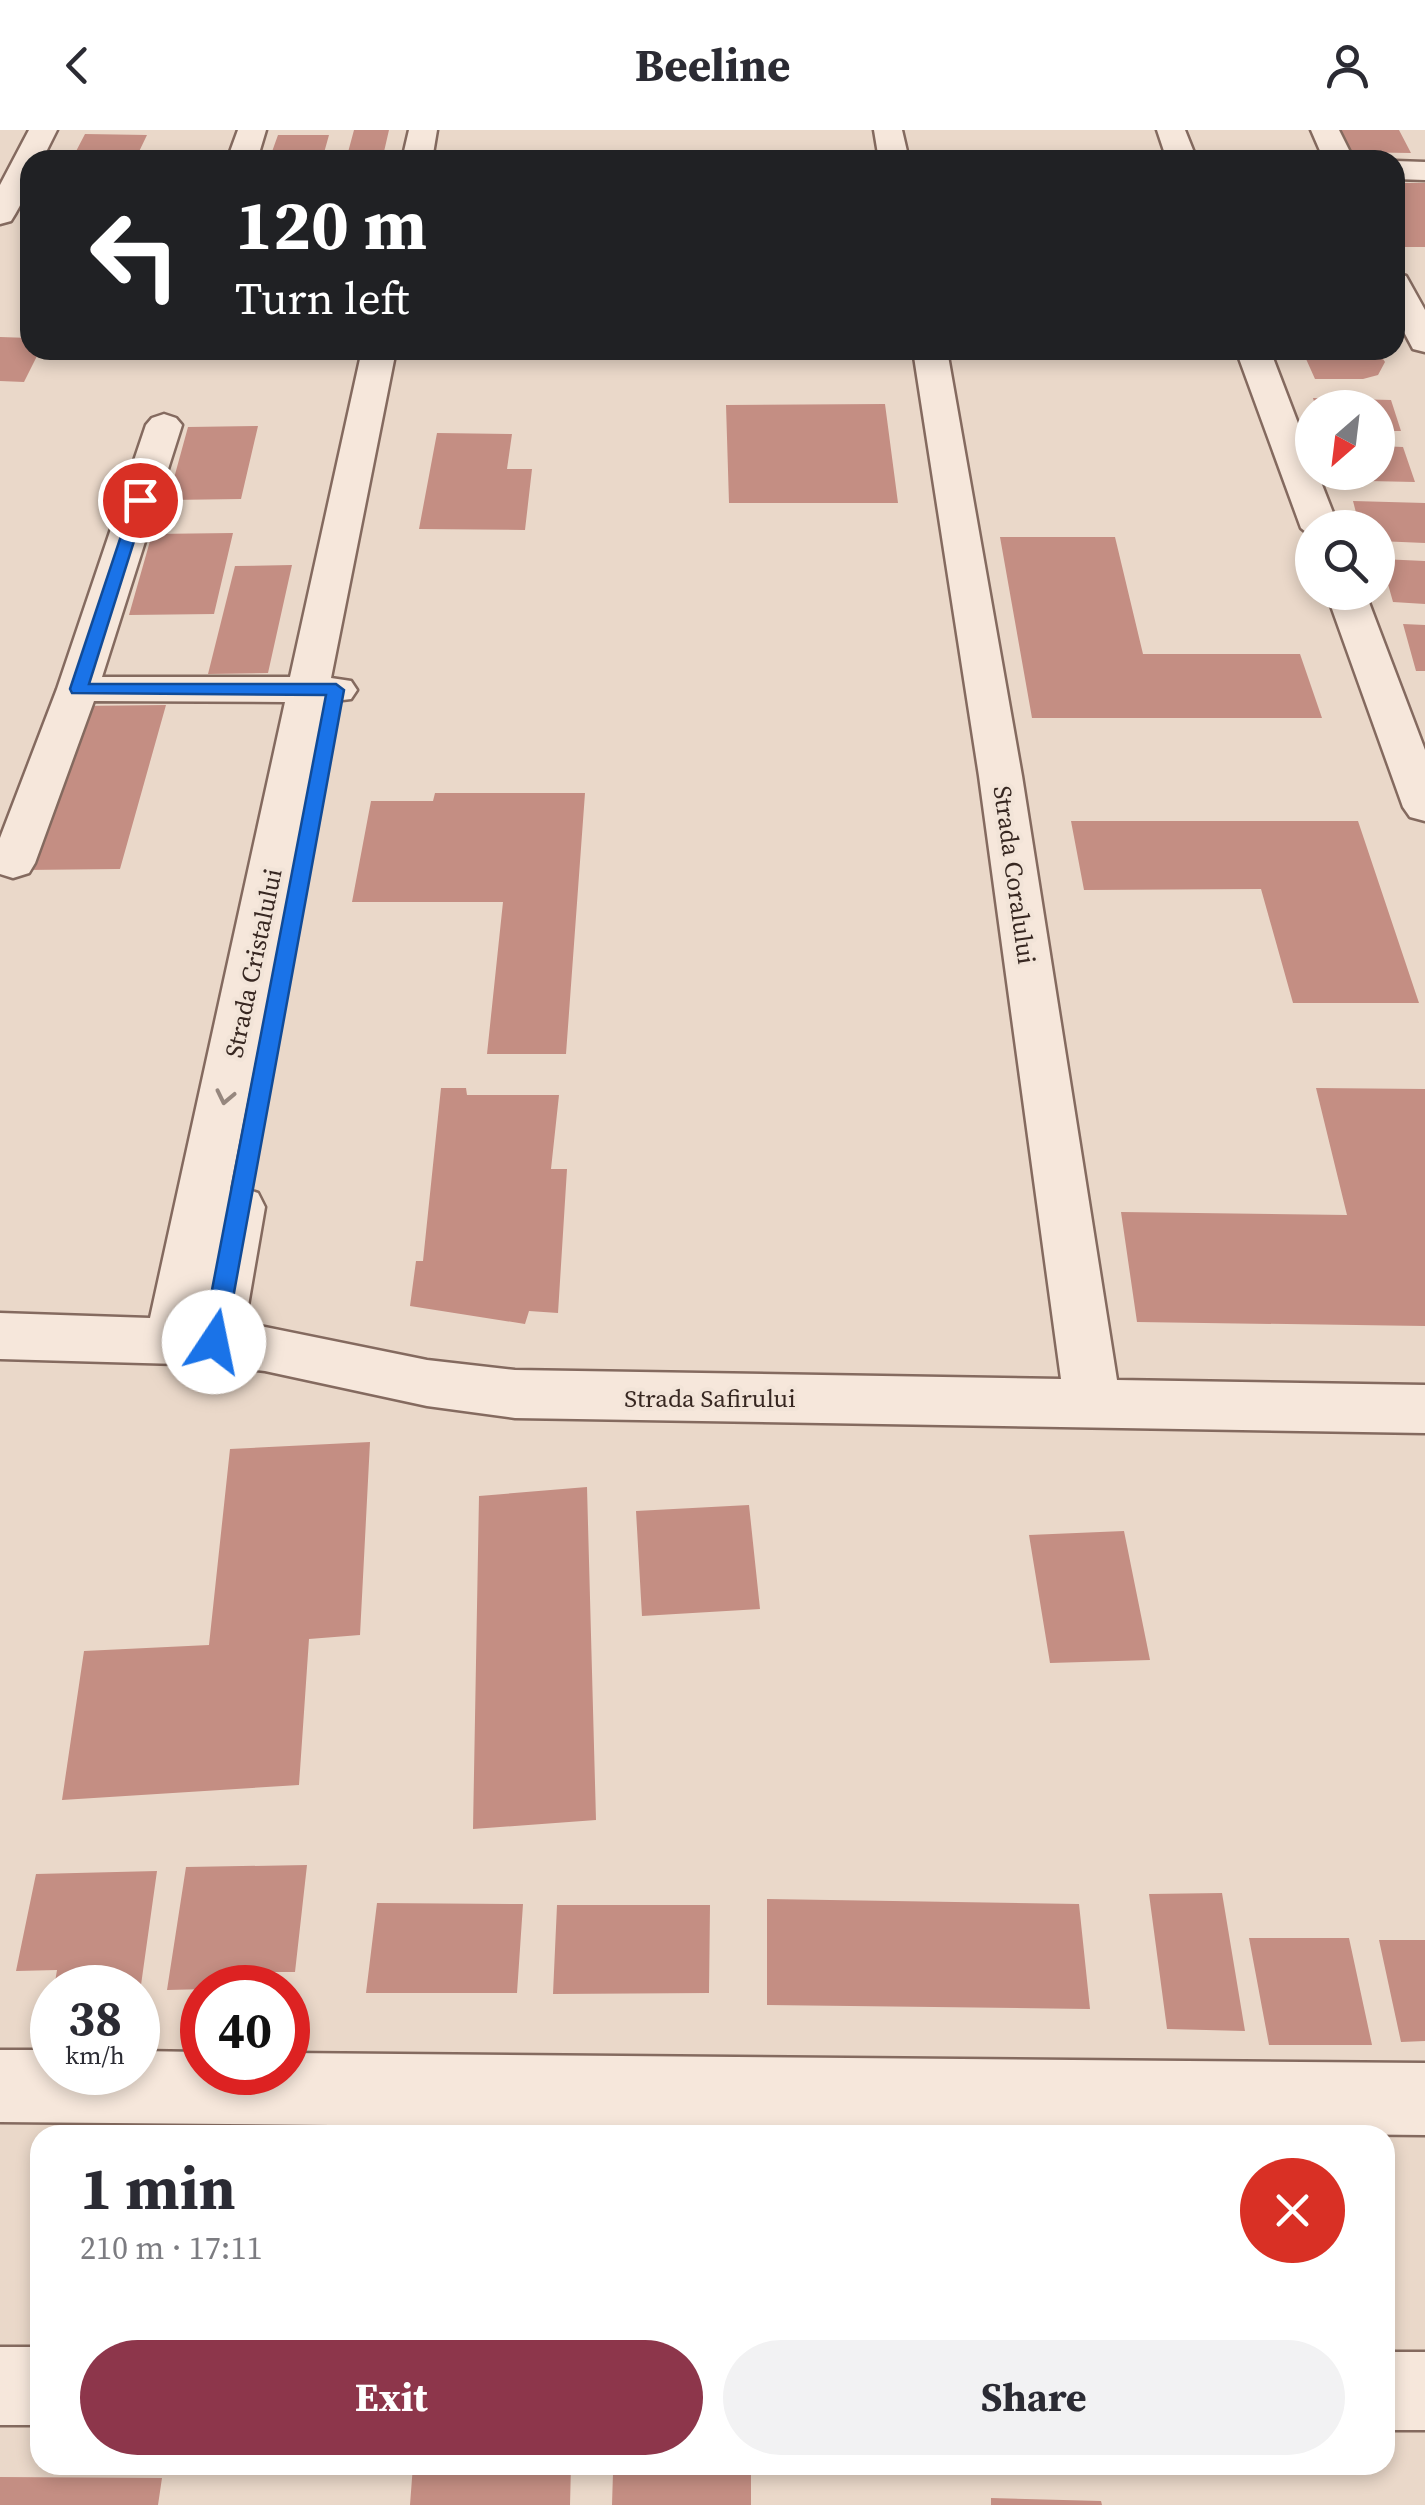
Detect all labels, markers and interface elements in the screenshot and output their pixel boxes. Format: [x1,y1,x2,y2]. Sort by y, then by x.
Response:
text: Beeline [635,34,790,96]
icon: back [50,38,105,93]
icon: person [1320,38,1375,93]
text: 120 m [235,176,427,272]
icon: left [70,190,200,320]
text: Turn left [235,267,409,329]
north arrow [1295,390,1395,490]
map controls [1295,390,1395,610]
pin [98,458,183,543]
icon: arrive [113,473,168,528]
button: search [1295,510,1395,610]
street label: Strada Coralului [986,784,1044,966]
street label: Strada Cristalului [216,865,290,1061]
one-way arrow [216,1088,237,1105]
position arrow [162,1290,266,1394]
street label: Strada Safirului [624,1381,796,1415]
speed limit sign: 40 [180,1965,310,2095]
text: 38 [68,1983,122,2052]
text: km/h [65,2038,125,2072]
text: 1 min [80,2147,236,2229]
button: close [1240,2158,1345,2263]
text: 210 m · 17:11 [80,2226,262,2270]
button: Exit [80,2340,703,2455]
button: Share [723,2340,1345,2455]

